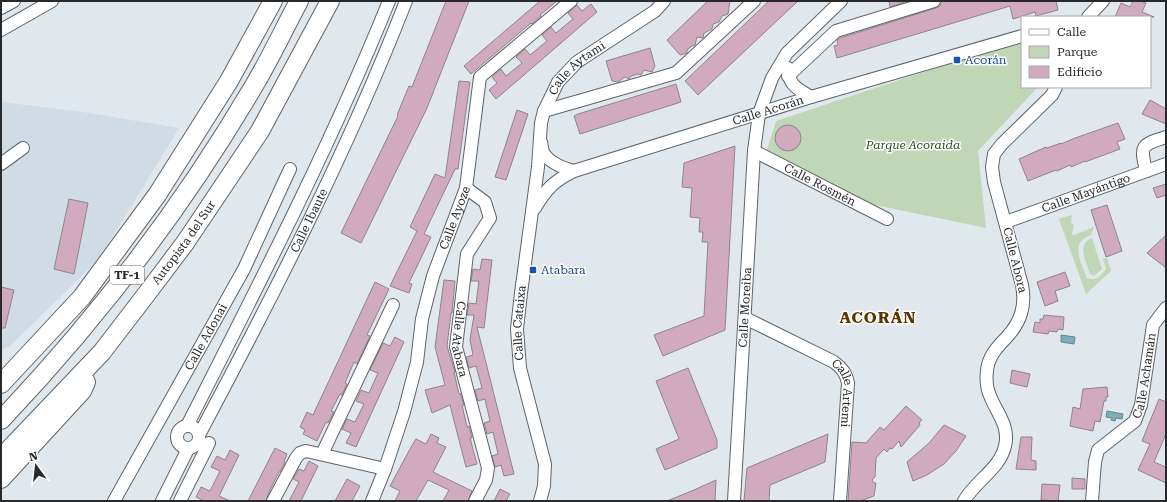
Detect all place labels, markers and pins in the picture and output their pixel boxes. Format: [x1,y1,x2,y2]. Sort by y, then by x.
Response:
place label: Acorán [965,53,1007,67]
marker: Acorán [952,55,962,65]
place label: Atabara [541,263,586,277]
marker: Atabara [528,265,538,275]

